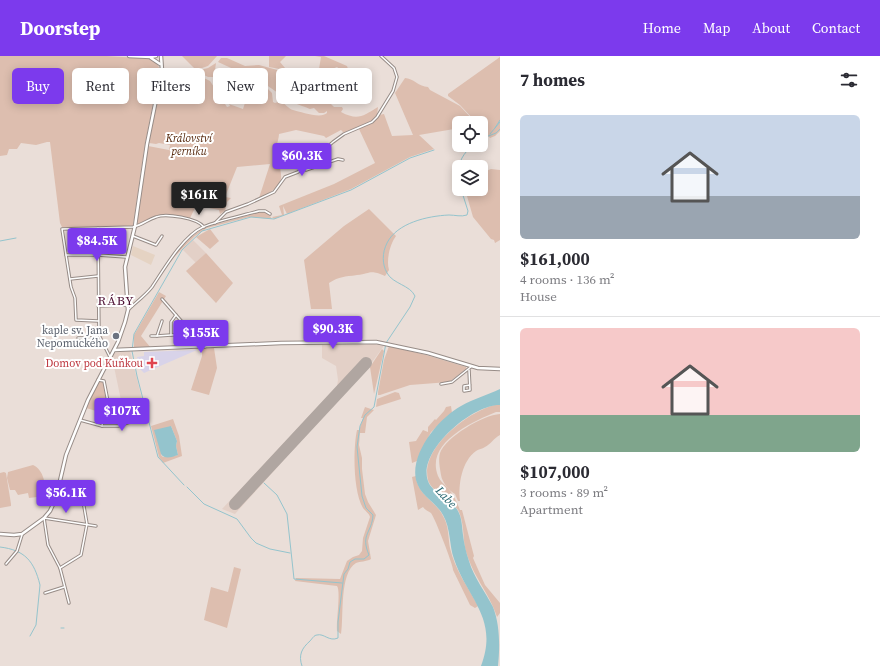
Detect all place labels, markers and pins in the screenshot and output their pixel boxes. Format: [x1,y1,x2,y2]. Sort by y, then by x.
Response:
pin: $60.3K [269,143,335,177]
pin: $161K [171,182,227,216]
pin: $84.5K [64,228,130,262]
pin: $90.3K [300,316,366,350]
pin: $155K [173,320,229,354]
place label: kaple sv. Jana Nepomuckého [37,323,108,351]
marker: kaple sv. Jana Nepomuckého [111,331,121,341]
place label: Domov pod Kuňkou [46,356,144,371]
marker: Domov pod Kuňkou [146,357,158,369]
pin: $107K [94,398,150,432]
pin: $56.1K [33,480,99,514]

